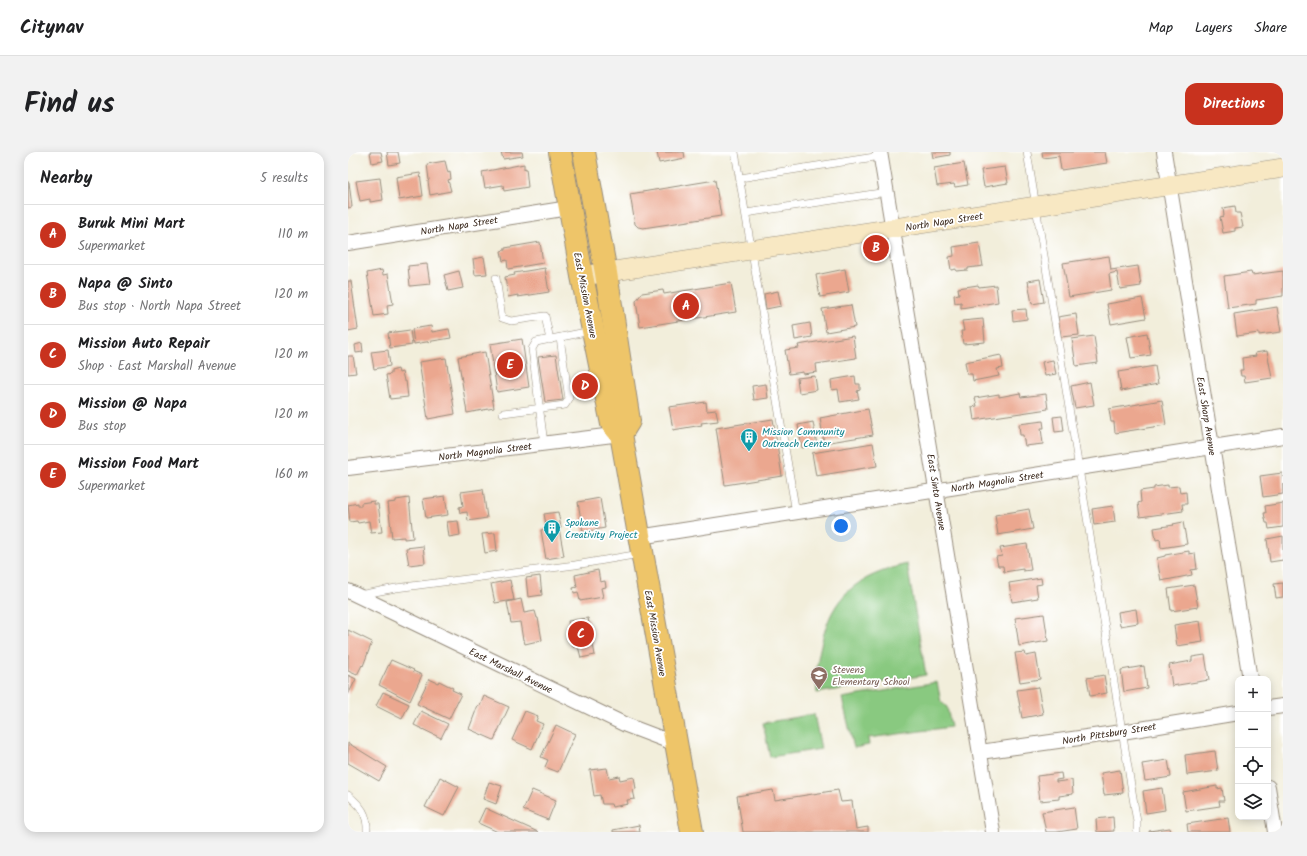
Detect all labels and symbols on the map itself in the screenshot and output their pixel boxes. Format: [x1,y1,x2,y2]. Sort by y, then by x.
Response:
street label: North Napa Street [904,208,984,236]
street label: North Napa Street [419,212,499,240]
pin: B [863,233,889,263]
street label: East Mission Avenue [569,251,601,340]
pin: A [673,291,699,321]
pin: E [497,350,523,380]
pin: D [572,371,598,401]
street label: East Sharp Avenue [1192,376,1220,457]
place label: Mission Community Outreach Center [762,424,845,452]
building icon: Mission Community Outreach Center [739,427,759,452]
street label: North Magnolia Street [438,438,533,466]
street label: East Sinto Avenue [922,453,950,532]
street label: North Magnolia Street [950,467,1045,497]
place label: Spokane Creativity Project [565,515,638,543]
your location [831,516,851,536]
building icon: Spokane Creativity Project [542,518,562,543]
street label: East Mission Avenue [640,589,671,678]
pin: C [568,619,594,649]
street label: East Marshall Avenue [466,644,556,698]
place label: Stevens Elementary School [832,662,910,690]
school or university icon: Stevens Elementary School [809,665,829,690]
street label: North Pittsburg Street [1061,719,1158,749]

